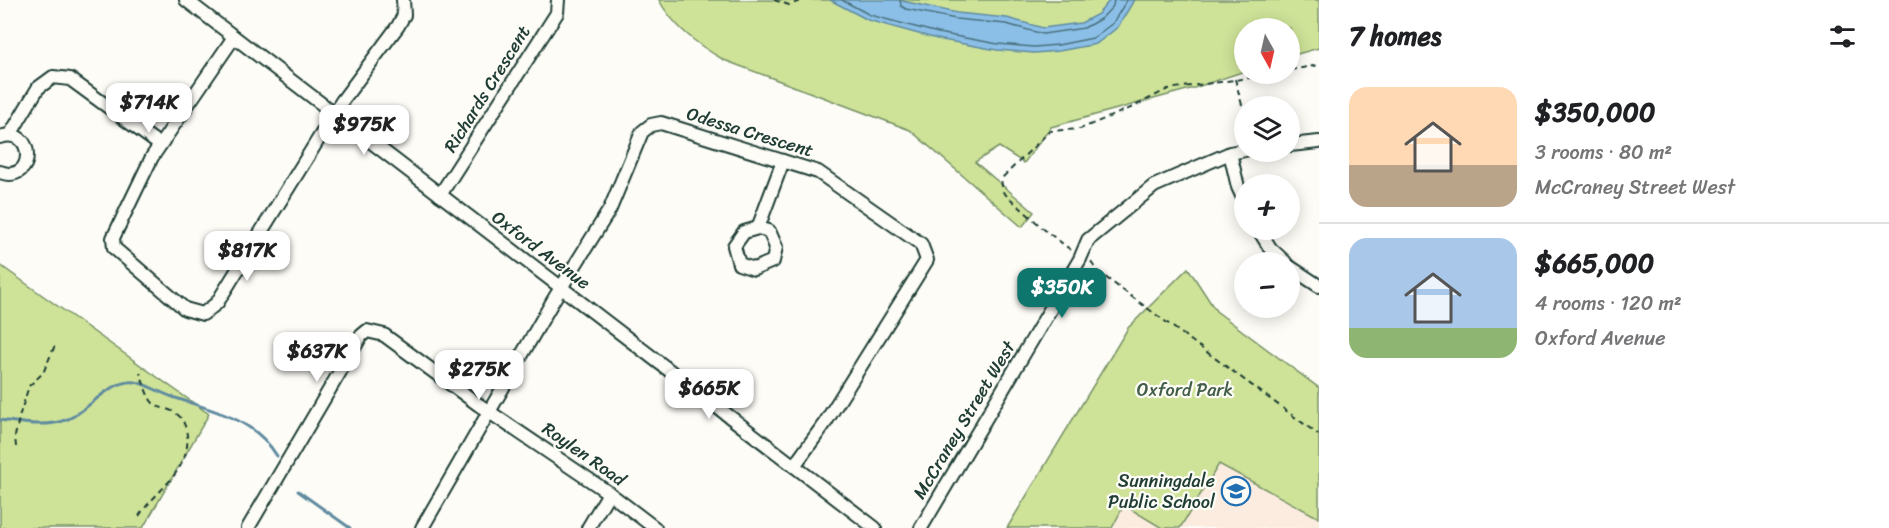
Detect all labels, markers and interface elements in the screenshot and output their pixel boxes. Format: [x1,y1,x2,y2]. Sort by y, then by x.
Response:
text: 7 homes [1349,13,1441,59]
north arrow [1234,18,1300,84]
map controls [1234,18,1300,318]
street label: Richards Crescent [435,19,539,159]
icon: filters [1826,20,1859,53]
pin: $714K [107,83,191,134]
text: $714K [120,85,178,120]
text: $350,000 [1535,89,1655,135]
button: layers [1234,96,1300,162]
street label: Odessa Crescent [683,98,818,167]
pin: $975K [322,105,406,156]
text: $975K [333,107,395,142]
icon: home [1397,111,1469,183]
text: 3 rooms · 80 m² [1535,135,1672,170]
text: McCraney Street West [1535,170,1735,205]
button: + [1234,174,1300,240]
street label: Oxford Avenue [484,202,598,298]
pin: $817K [205,231,289,282]
text: $817K [218,233,276,268]
text: $665,000 [1535,240,1654,286]
button: − [1234,252,1300,318]
icon: home [1397,262,1469,334]
pin: $350K [1020,268,1104,319]
text: $350K [1031,270,1093,305]
text: 4 rooms · 120 m² [1535,286,1682,321]
text: Oxford Avenue [1535,321,1666,356]
pin: $637K [275,332,359,383]
text: $637K [287,334,347,369]
street label: McCraney Street West [904,334,1024,505]
pin: $275K [437,350,521,401]
text: $275K [449,352,509,387]
pin: $665K [667,369,751,420]
text: $665K [679,371,739,406]
park label: Oxford Park [1137,374,1233,406]
street label: Roylen Road [535,413,634,496]
place label: Sunningdale Public School [1108,465,1216,518]
school or university icon: Sunningdale Public School [1220,475,1252,507]

